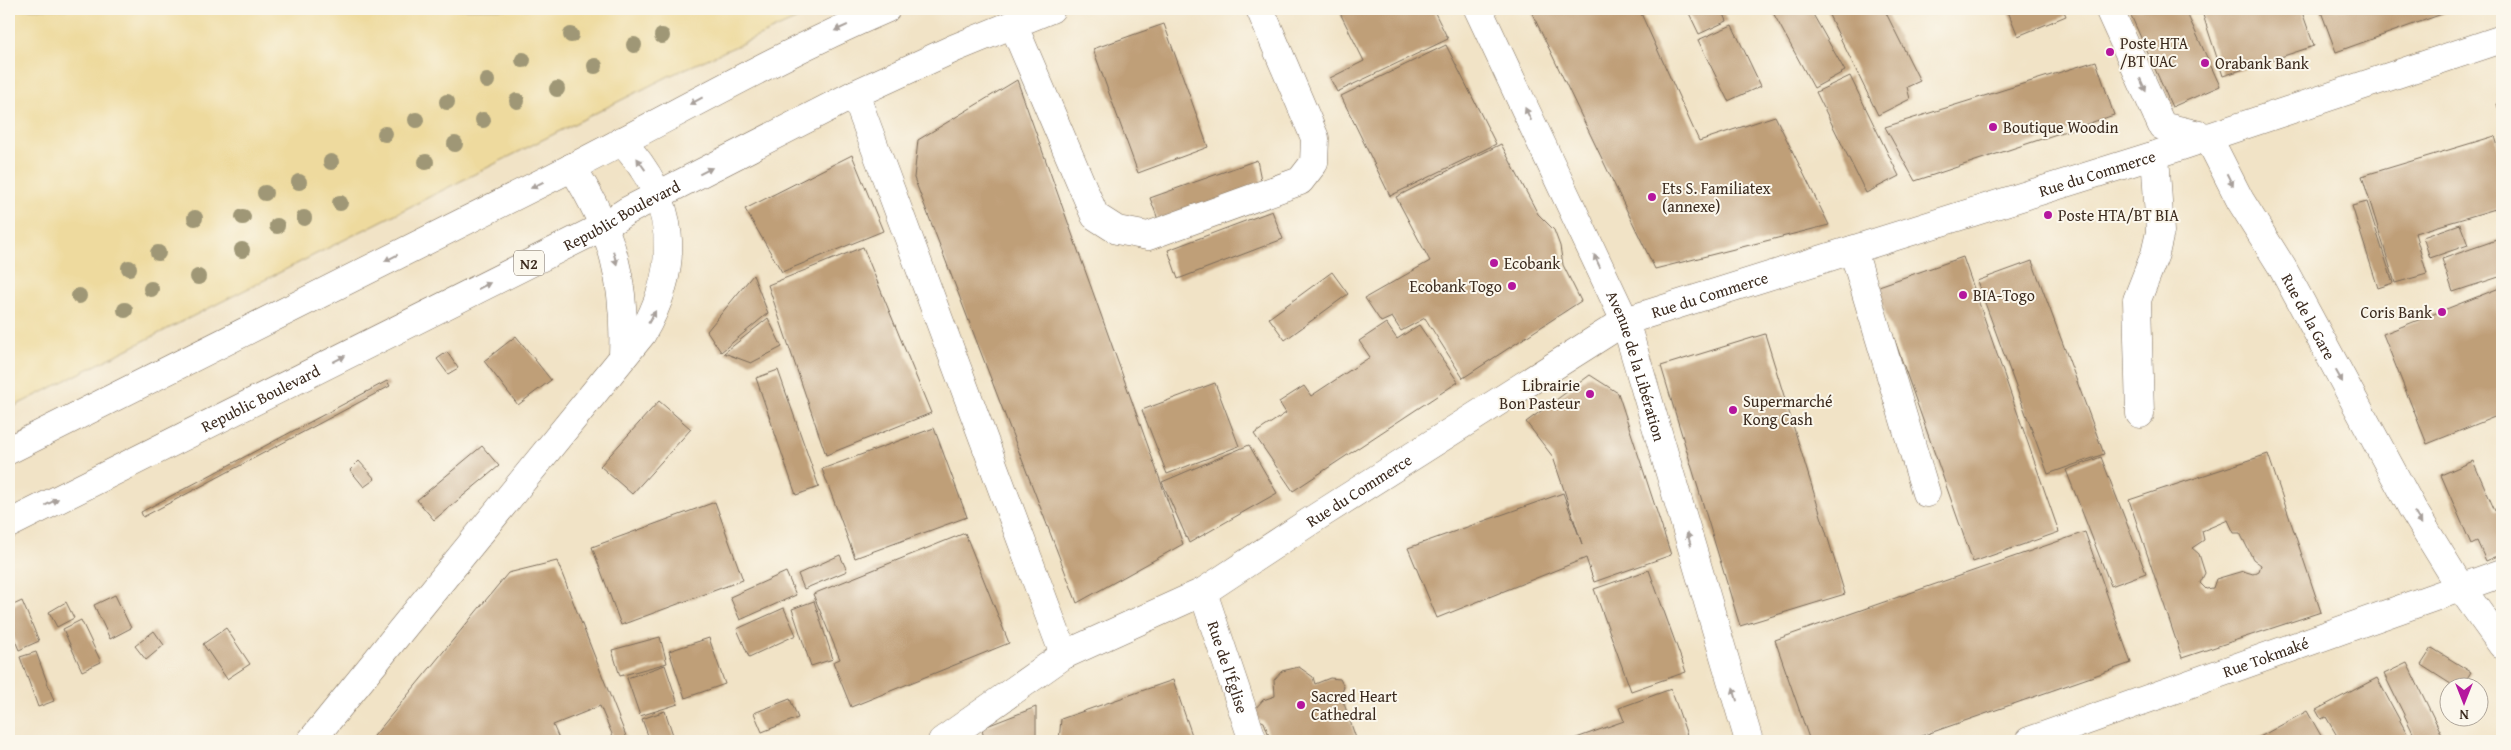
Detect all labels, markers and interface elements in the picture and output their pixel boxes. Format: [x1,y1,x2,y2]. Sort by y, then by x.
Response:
one-way arrow [834,24,848,32]
place label: Poste HTA /BT UAC [2120,31,2188,73]
marker: Poste HTA /BT UAC [2104,46,2116,58]
place label: Orabank Bank [2215,51,2310,75]
marker: Orabank Bank [2199,57,2211,69]
one-way arrow [2140,78,2148,92]
one-way arrow [688,97,703,105]
one-way arrow [1524,107,1532,121]
place label: Boutique Woodin [2003,115,2118,139]
marker: Boutique Woodin [1987,121,1999,133]
street label: Rue du Commerce [2036,144,2158,203]
one-way arrow [636,157,646,170]
one-way arrow [699,167,713,175]
one-way arrow [2226,173,2234,187]
street label: Republic Boulevard [559,174,685,257]
place label: Ets S. Familiatex (annexe) [1662,176,1772,218]
one-way arrow [529,181,544,189]
marker: Ets S. Familiatex (annexe) [1646,191,1658,203]
place label: Poste HTA/BT BIA [2058,203,2179,227]
marker: Poste HTA/BT BIA [2042,209,2054,221]
road number: N2 [514,250,544,276]
one-way arrow [611,251,619,266]
place label: Ecobank [1504,251,1561,275]
one-way arrow [384,254,399,262]
one-way arrow [1593,254,1601,268]
marker: Ecobank [1488,257,1500,269]
street label: Rue du Commerce [1648,265,1771,324]
street label: Rue de la Gare [2276,269,2342,364]
place label: Ecobank Togo [1410,274,1502,298]
marker: Ecobank Togo [1506,280,1518,292]
one-way arrow [477,282,491,290]
place label: BIA-Togo [1973,283,2035,307]
street label: Avenue de la Libération [1600,286,1672,444]
marker: BIA-Togo [1957,289,1969,301]
place label: Coris Bank [2360,300,2433,324]
marker: Coris Bank [2436,306,2448,318]
one-way arrow [648,310,656,325]
one-way arrow [331,355,346,363]
street label: Republic Boulevard [197,358,324,438]
one-way arrow [2335,369,2343,384]
place label: Librairie Bon Pasteur [1499,373,1580,415]
marker: Librairie Bon Pasteur [1584,388,1596,400]
place label: Supermarché Kong Cash [1743,389,1833,431]
marker: Supermarché Kong Cash [1727,404,1739,416]
street label: Rue du Commerce [1301,448,1416,533]
one-way arrow [45,498,60,506]
one-way arrow [2413,512,2423,525]
one-way arrow [1685,531,1693,546]
street label: Rue de l'Église [1201,618,1255,716]
street label: Rue Tokmaké [2219,631,2312,683]
north arrow [2438,678,2488,728]
place label: Sacred Heart Cathedral [1311,684,1398,726]
one-way arrow [1731,687,1739,702]
marker: Sacred Heart Cathedral [1295,699,1307,711]
text: N [2459,705,2469,725]

